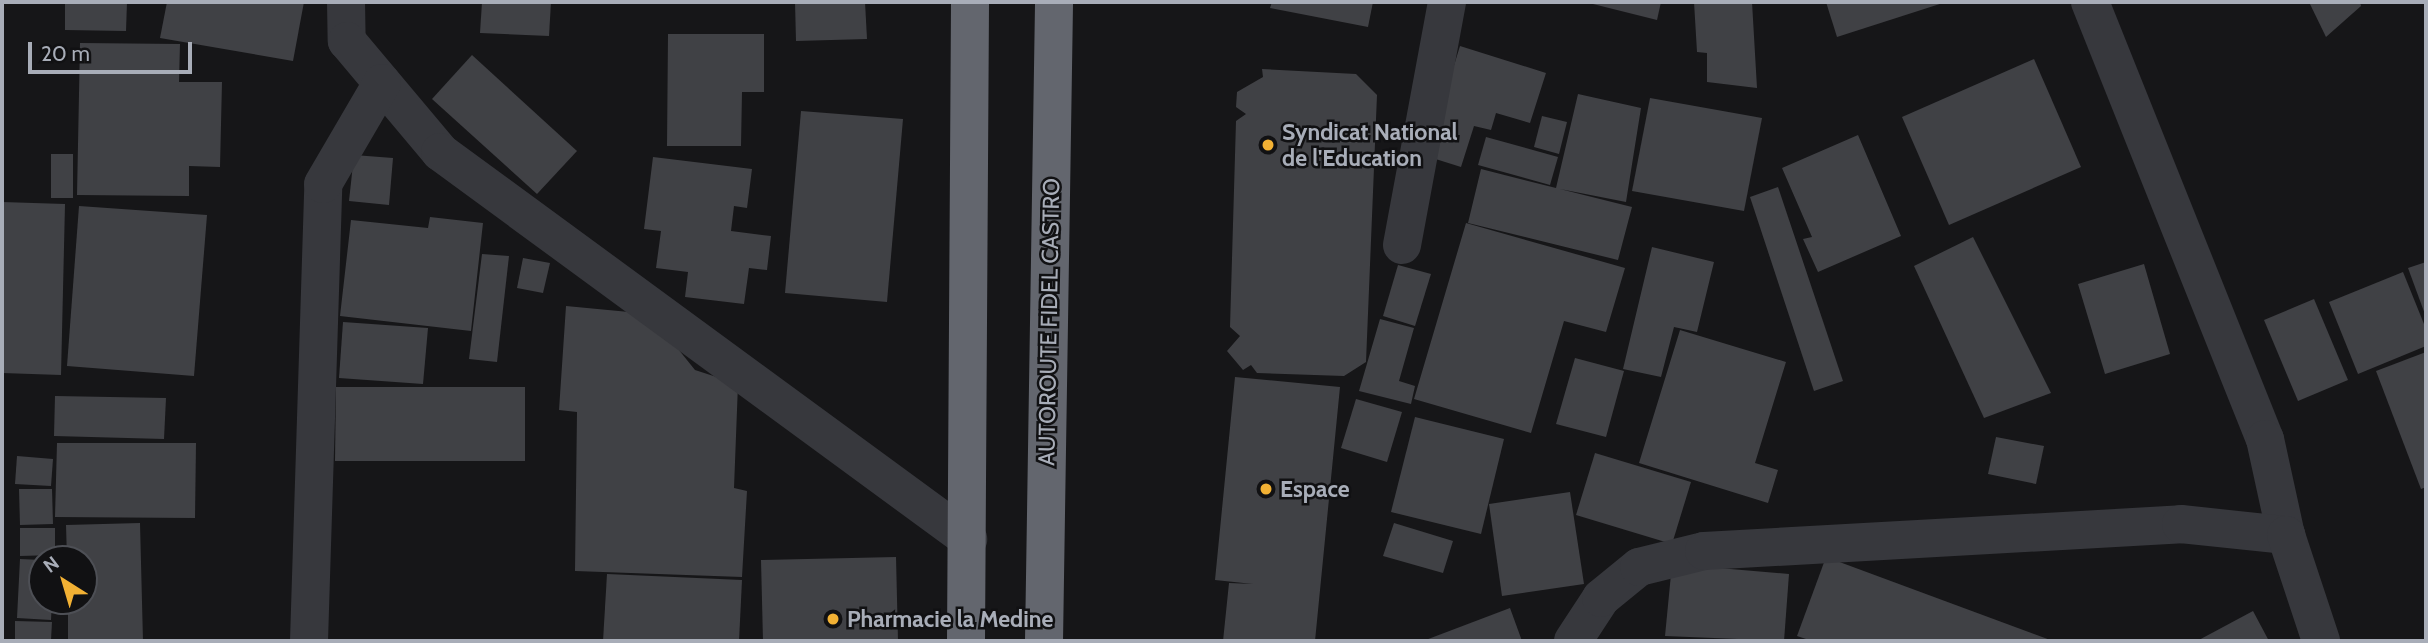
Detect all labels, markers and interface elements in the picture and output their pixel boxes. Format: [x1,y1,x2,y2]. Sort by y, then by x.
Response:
scale bar [32,28,196,72]
text: 20 m [41,41,90,66]
place label: Syndicat National de l'Education [1282,118,1458,172]
marker: Syndicat National de l'Education [1260,137,1276,153]
street label: AUTOROUTE FIDEL CASTRO [1033,178,1065,466]
place label: Espace [1280,475,1350,503]
marker: Espace [1258,481,1274,497]
north arrow [28,545,98,615]
text: N [39,551,64,578]
place label: Pharmacie la Medine [847,605,1053,633]
marker: Pharmacie la Medine [825,611,841,627]

